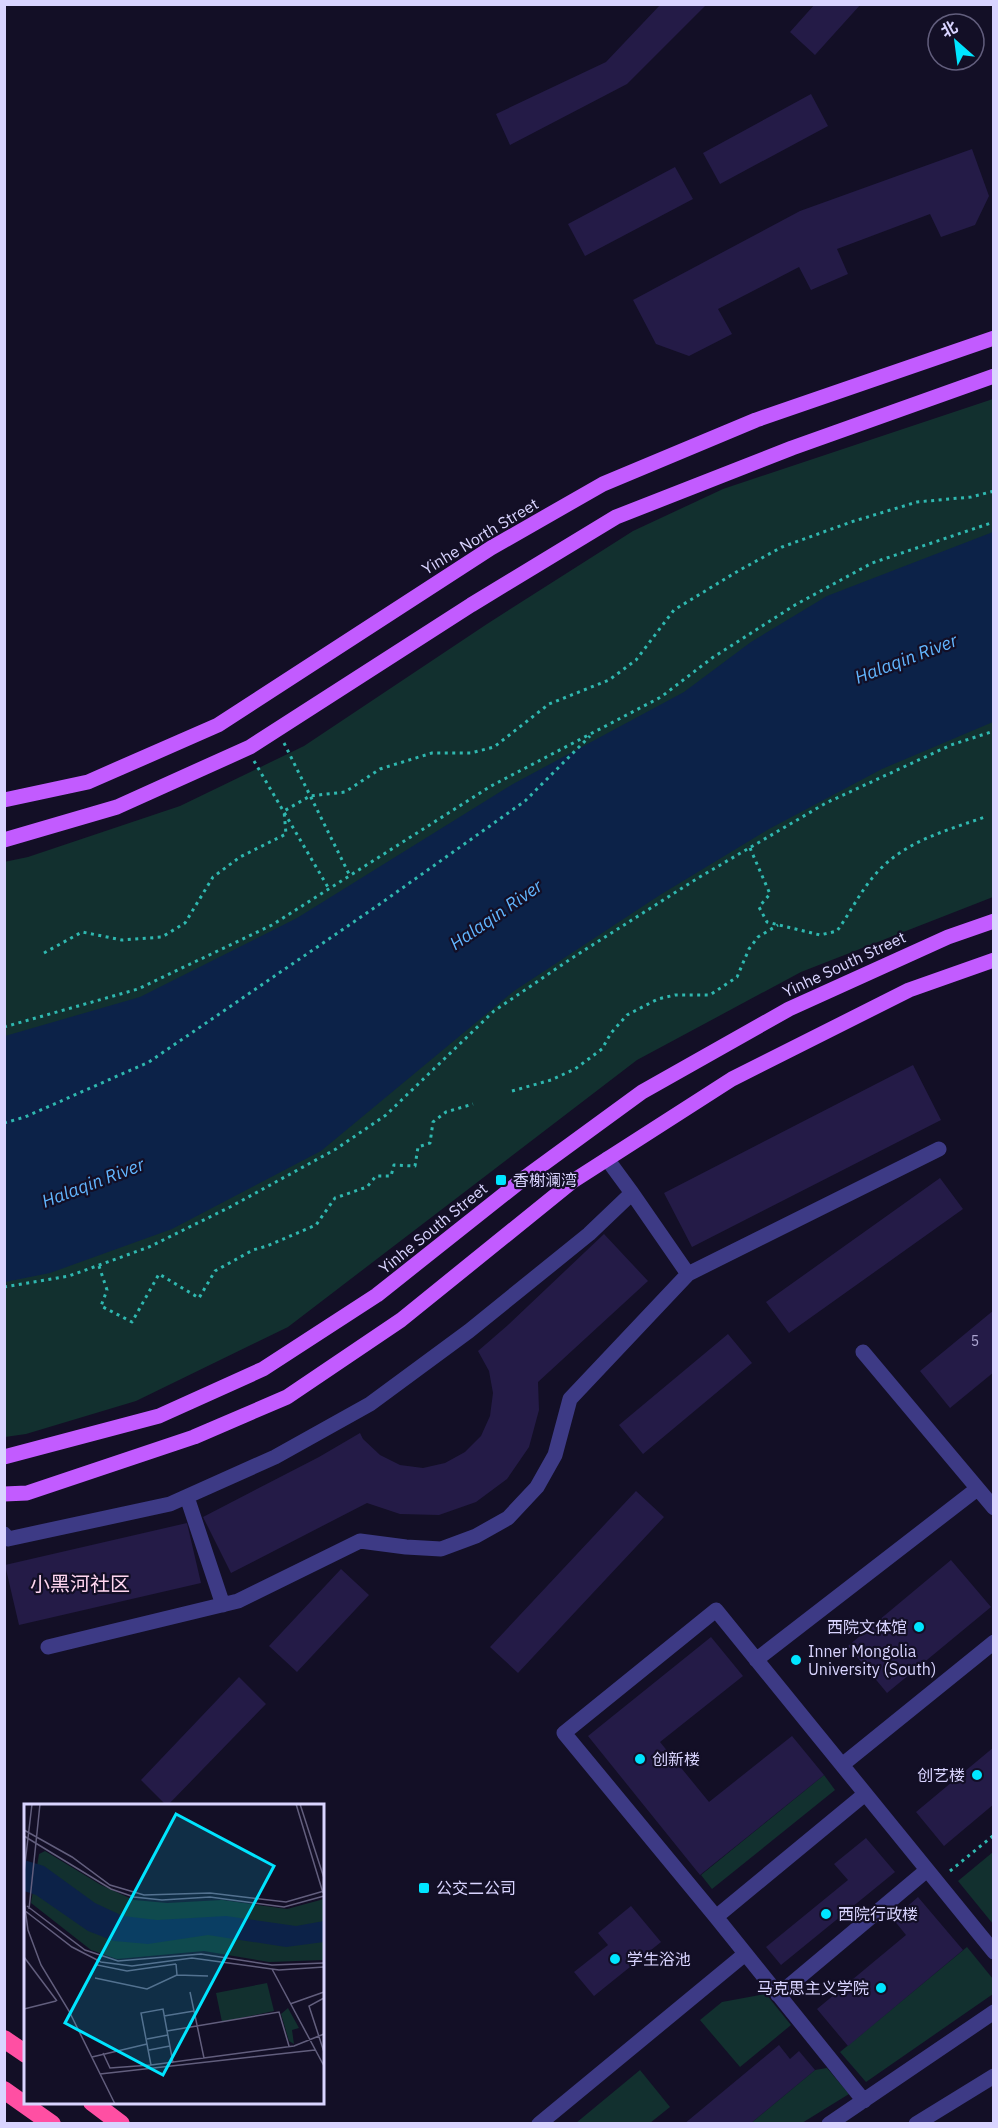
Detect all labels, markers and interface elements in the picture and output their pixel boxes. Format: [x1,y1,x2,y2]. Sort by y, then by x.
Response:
north arrow [926,12,986,72]
text: 北 [937,16,961,41]
street label: Yinhe North Street [418,493,542,579]
water label: Halaqin River [851,628,961,689]
water label: Halaqin River [445,874,547,955]
street label: Yinhe South Street [779,927,909,1001]
water label: Halaqin River [38,1152,148,1213]
place label: 香榭澜湾 [513,1170,577,1190]
marker: 香榭澜湾 [494,1173,508,1187]
street label: Yinhe South Street [375,1178,491,1278]
house number: 5 [971,1332,979,1350]
district label: 小黑河社区 [30,1570,130,1597]
place label: 西院文体馆 [827,1617,907,1637]
marker: 西院文体馆 [912,1620,926,1634]
place label: Inner Mongolia University (South) [808,1641,936,1679]
marker: Inner Mongolia University (South) [789,1653,803,1667]
place label: 创新楼 [652,1749,700,1769]
marker: 创新楼 [633,1752,647,1766]
place label: 创艺楼 [917,1765,965,1785]
marker: 创艺楼 [970,1768,984,1782]
inset map [24,1804,324,2104]
place label: 公交二公司 [436,1878,516,1898]
marker: 公交二公司 [417,1881,431,1895]
place label: 西院行政楼 [838,1904,918,1924]
marker: 西院行政楼 [819,1907,833,1921]
place label: 学生浴池 [627,1949,691,1969]
marker: 学生浴池 [608,1952,622,1966]
place label: 马克思主义学院 [757,1978,869,1998]
marker: 马克思主义学院 [874,1981,888,1995]

